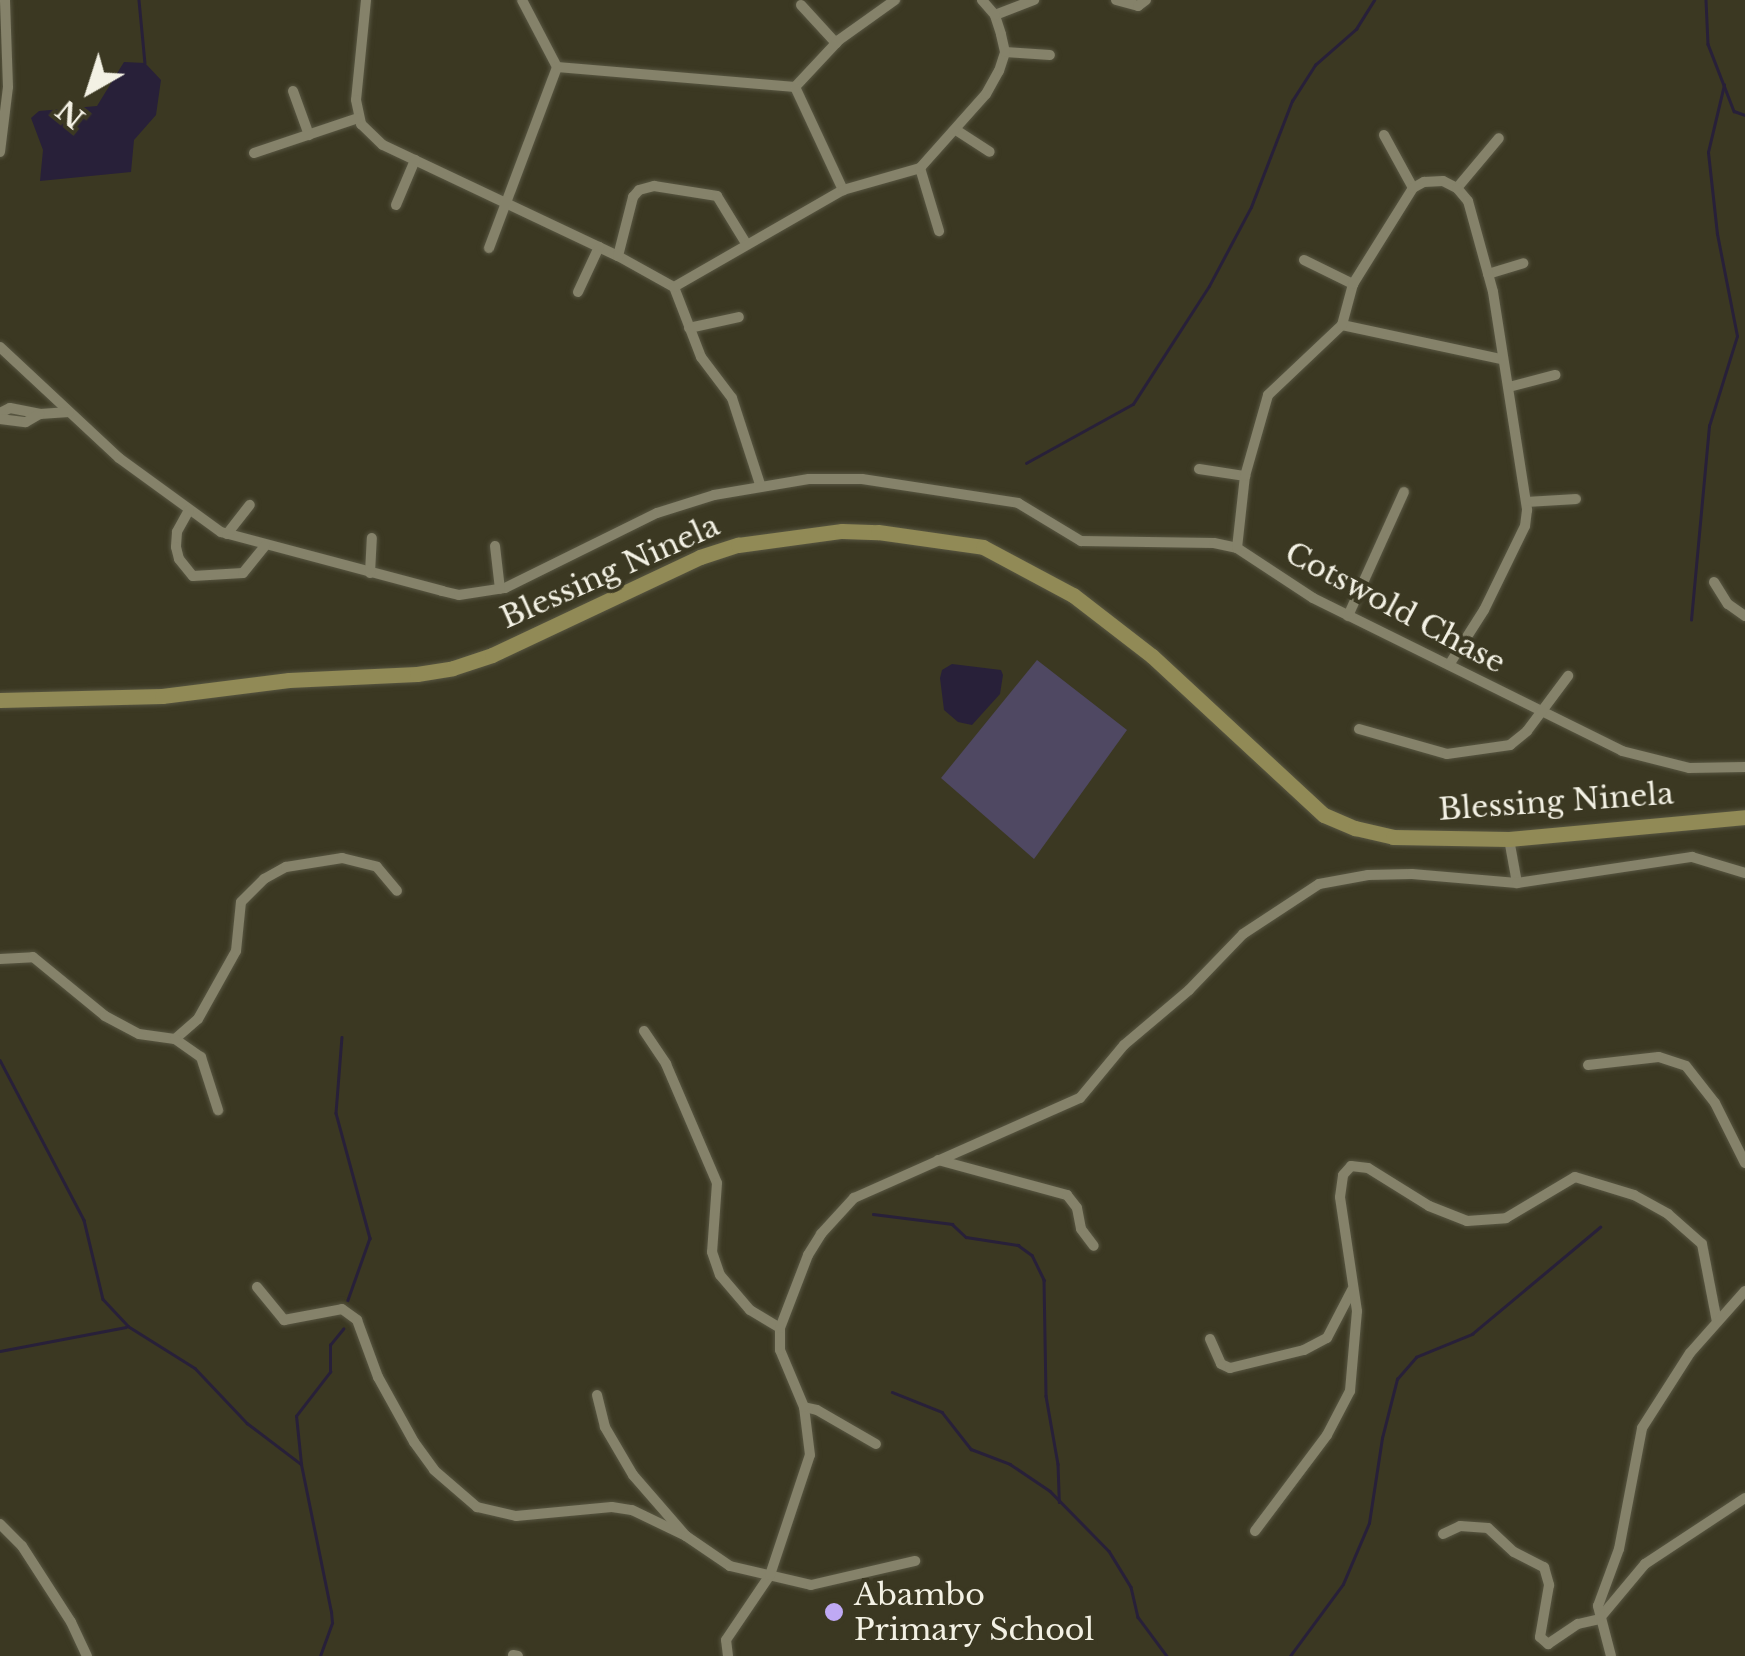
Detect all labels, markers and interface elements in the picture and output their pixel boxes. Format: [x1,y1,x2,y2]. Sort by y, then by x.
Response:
north arrow [40,40,140,140]
text: N [50,92,92,136]
street label: Blessing Ninela [495,508,725,636]
street label: Cotswold Chase [1279,535,1511,681]
street label: Blessing Ninela [1437,776,1675,828]
place label: Abambo Primary School [854,1577,1095,1648]
marker: Abambo Primary School [823,1601,845,1623]

